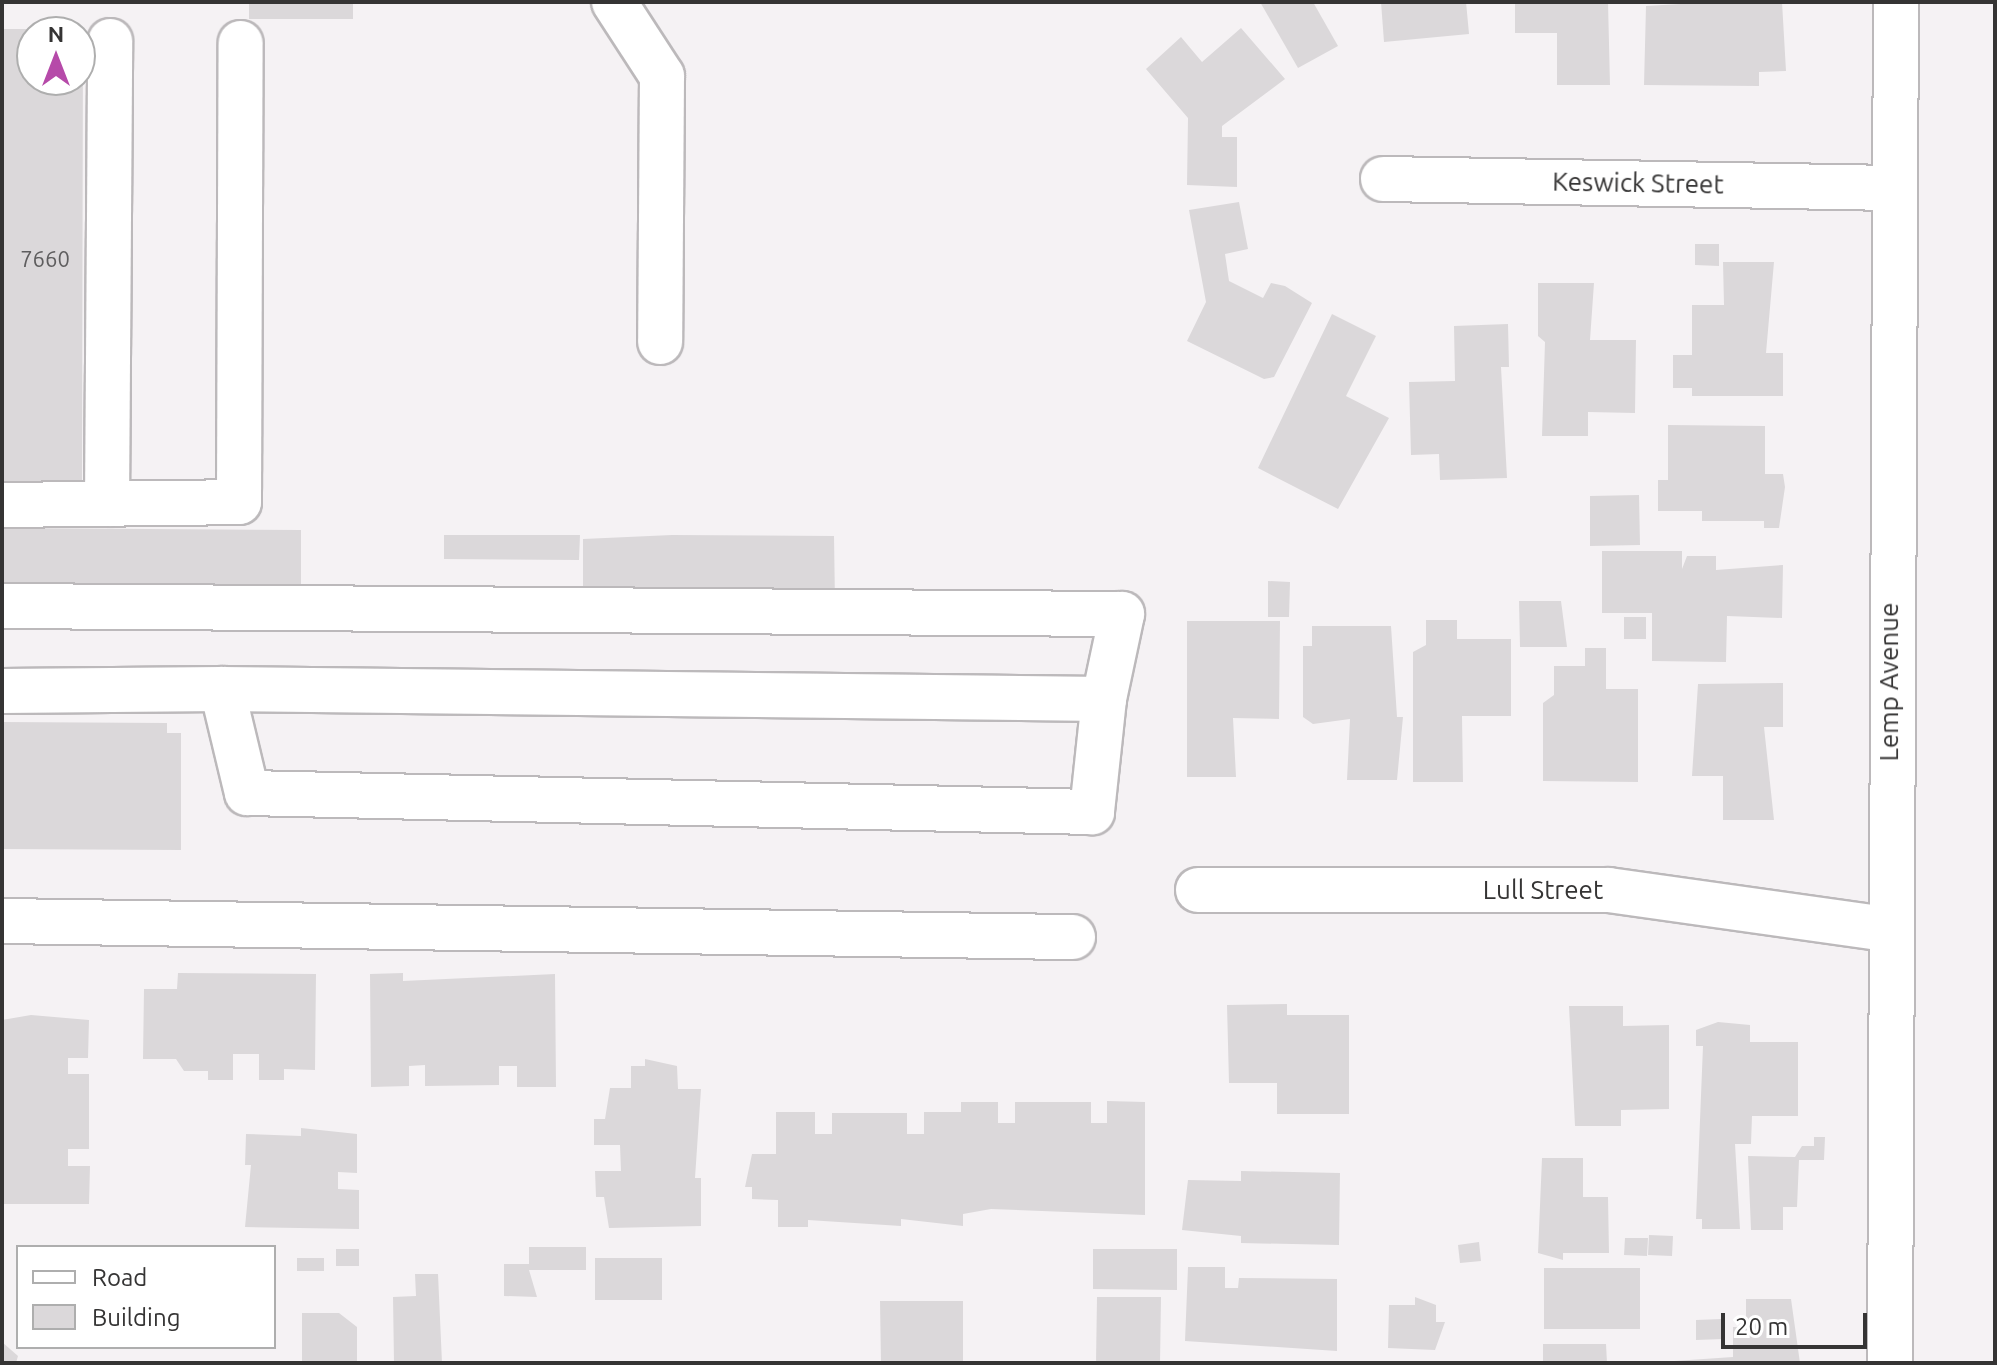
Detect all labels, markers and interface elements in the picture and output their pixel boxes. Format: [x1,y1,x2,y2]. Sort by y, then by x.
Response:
north arrow [16,16,96,96]
text: N [48,21,64,46]
street label: Keswick Street [1552,166,1724,200]
house number: 7660 [20,246,70,272]
street label: Lemp Avenue [1873,603,1905,761]
street label: Lull Street [1483,874,1603,906]
legend [16,1245,276,1349]
text: Road [92,1264,147,1291]
scale bar [1725,1297,1871,1347]
text: Building [92,1304,180,1331]
text: 20 m [1735,1313,1788,1340]

